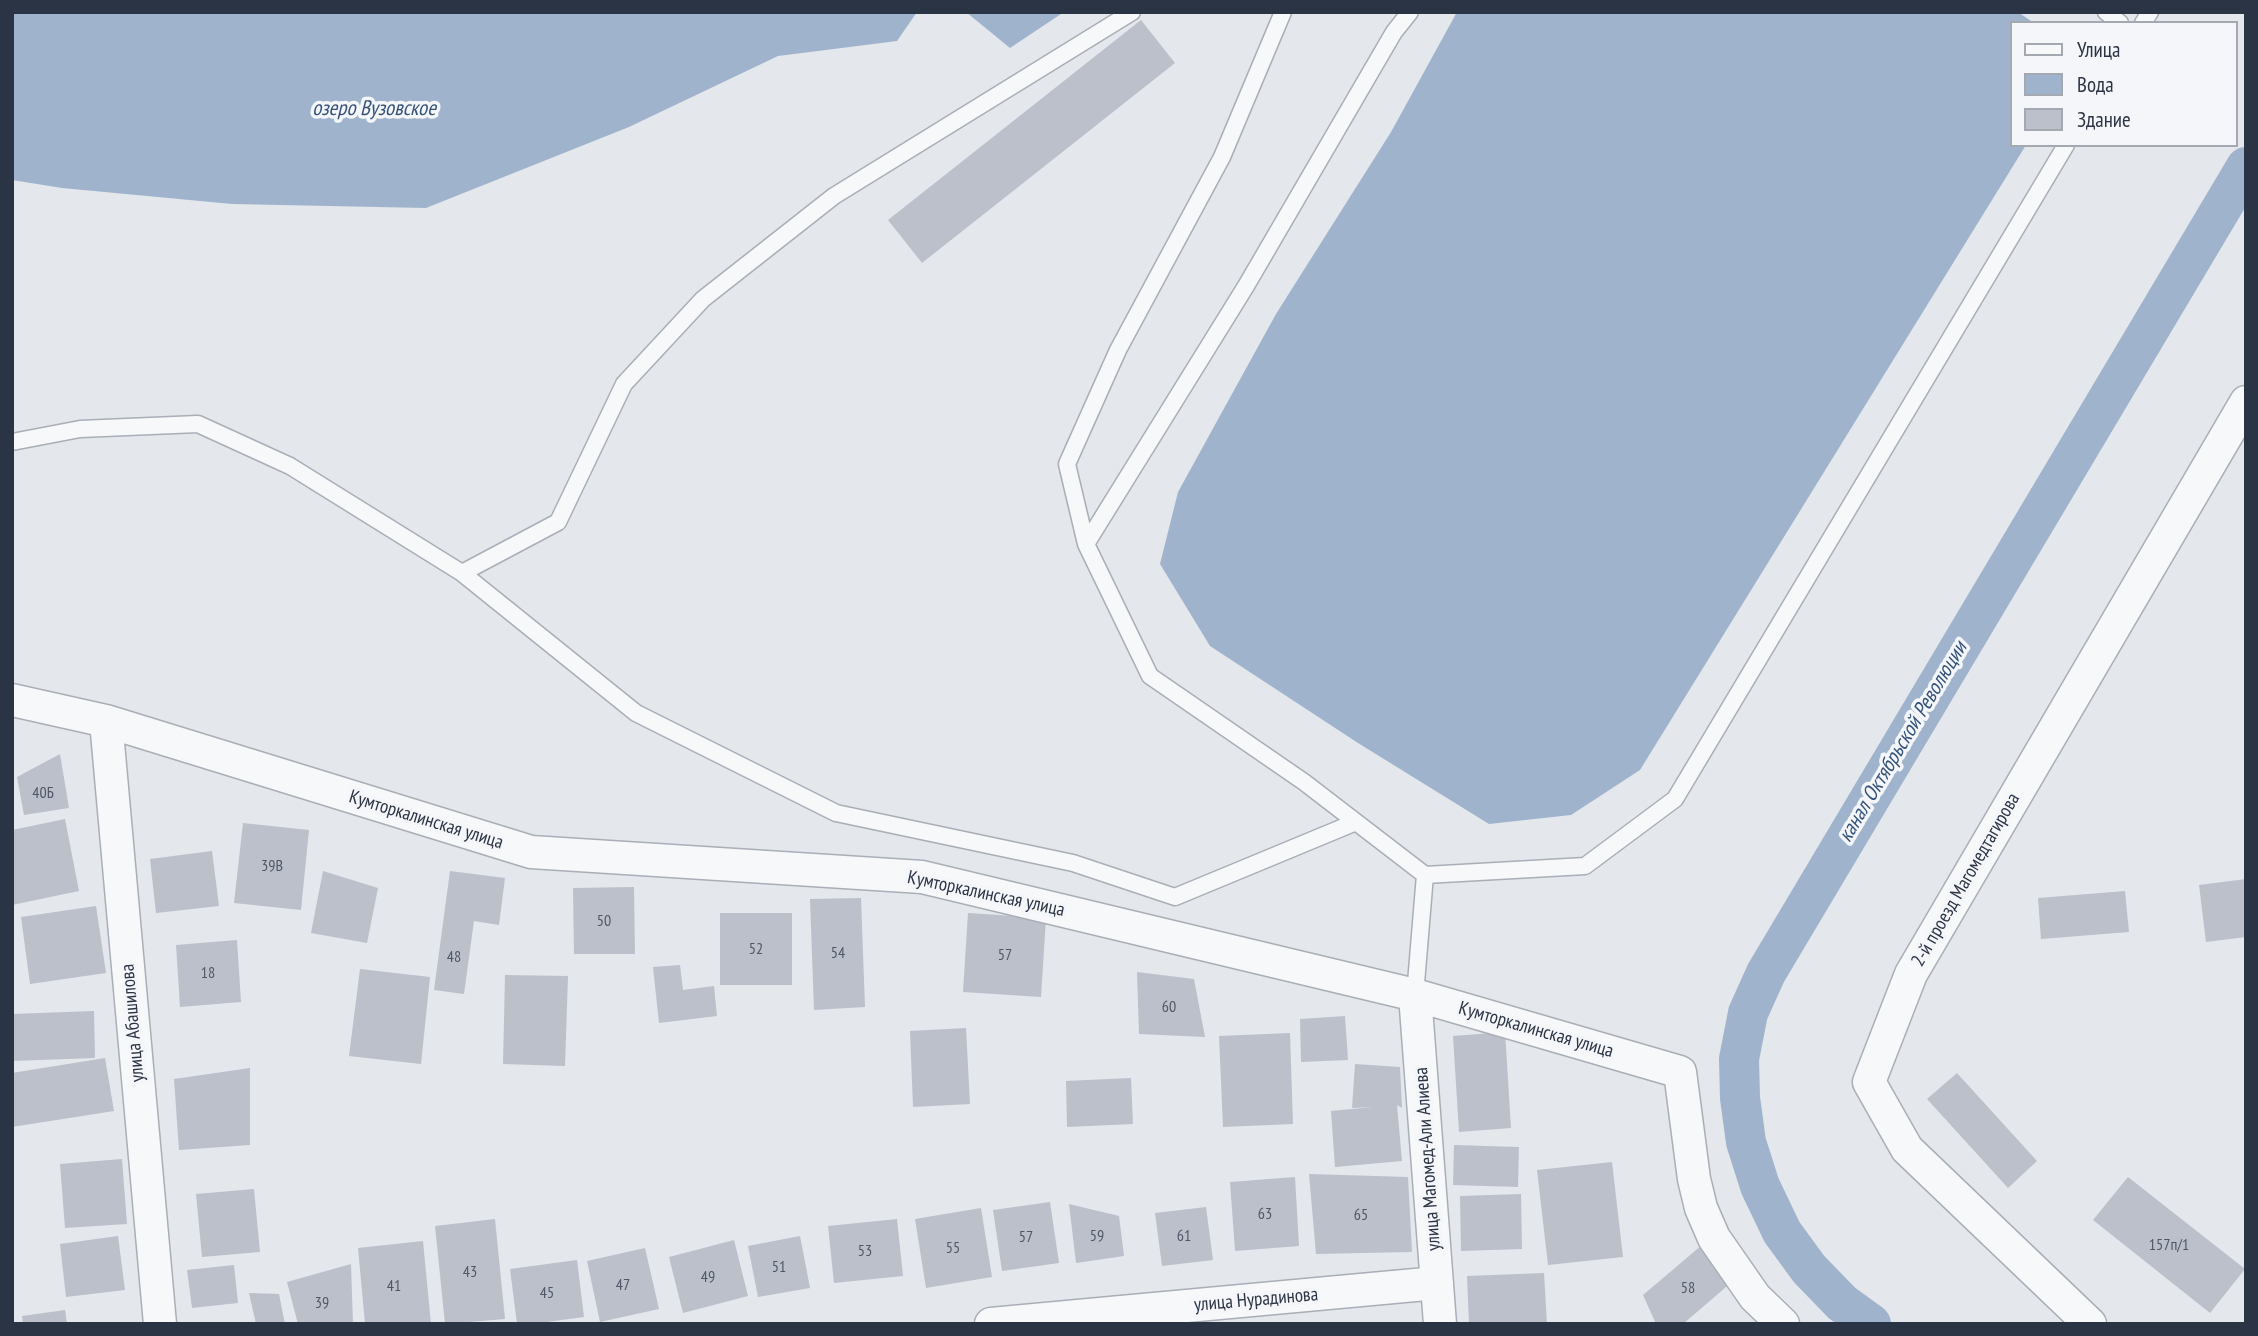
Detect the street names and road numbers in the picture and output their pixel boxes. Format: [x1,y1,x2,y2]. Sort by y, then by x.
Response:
street label: Кумторкалинская улица [346,786,506,854]
street label: 2-й проезд Магомедтагирова [1907,789,2025,971]
street label: Кумторкалинская улица [905,866,1067,922]
street label: улица Абашилова [116,963,150,1083]
street label: Кумторкалинская улица [1456,997,1616,1063]
street label: улица Магомед-Али Алиева [1410,1066,1446,1252]
street label: улица Нурадинова [1193,1283,1319,1317]

